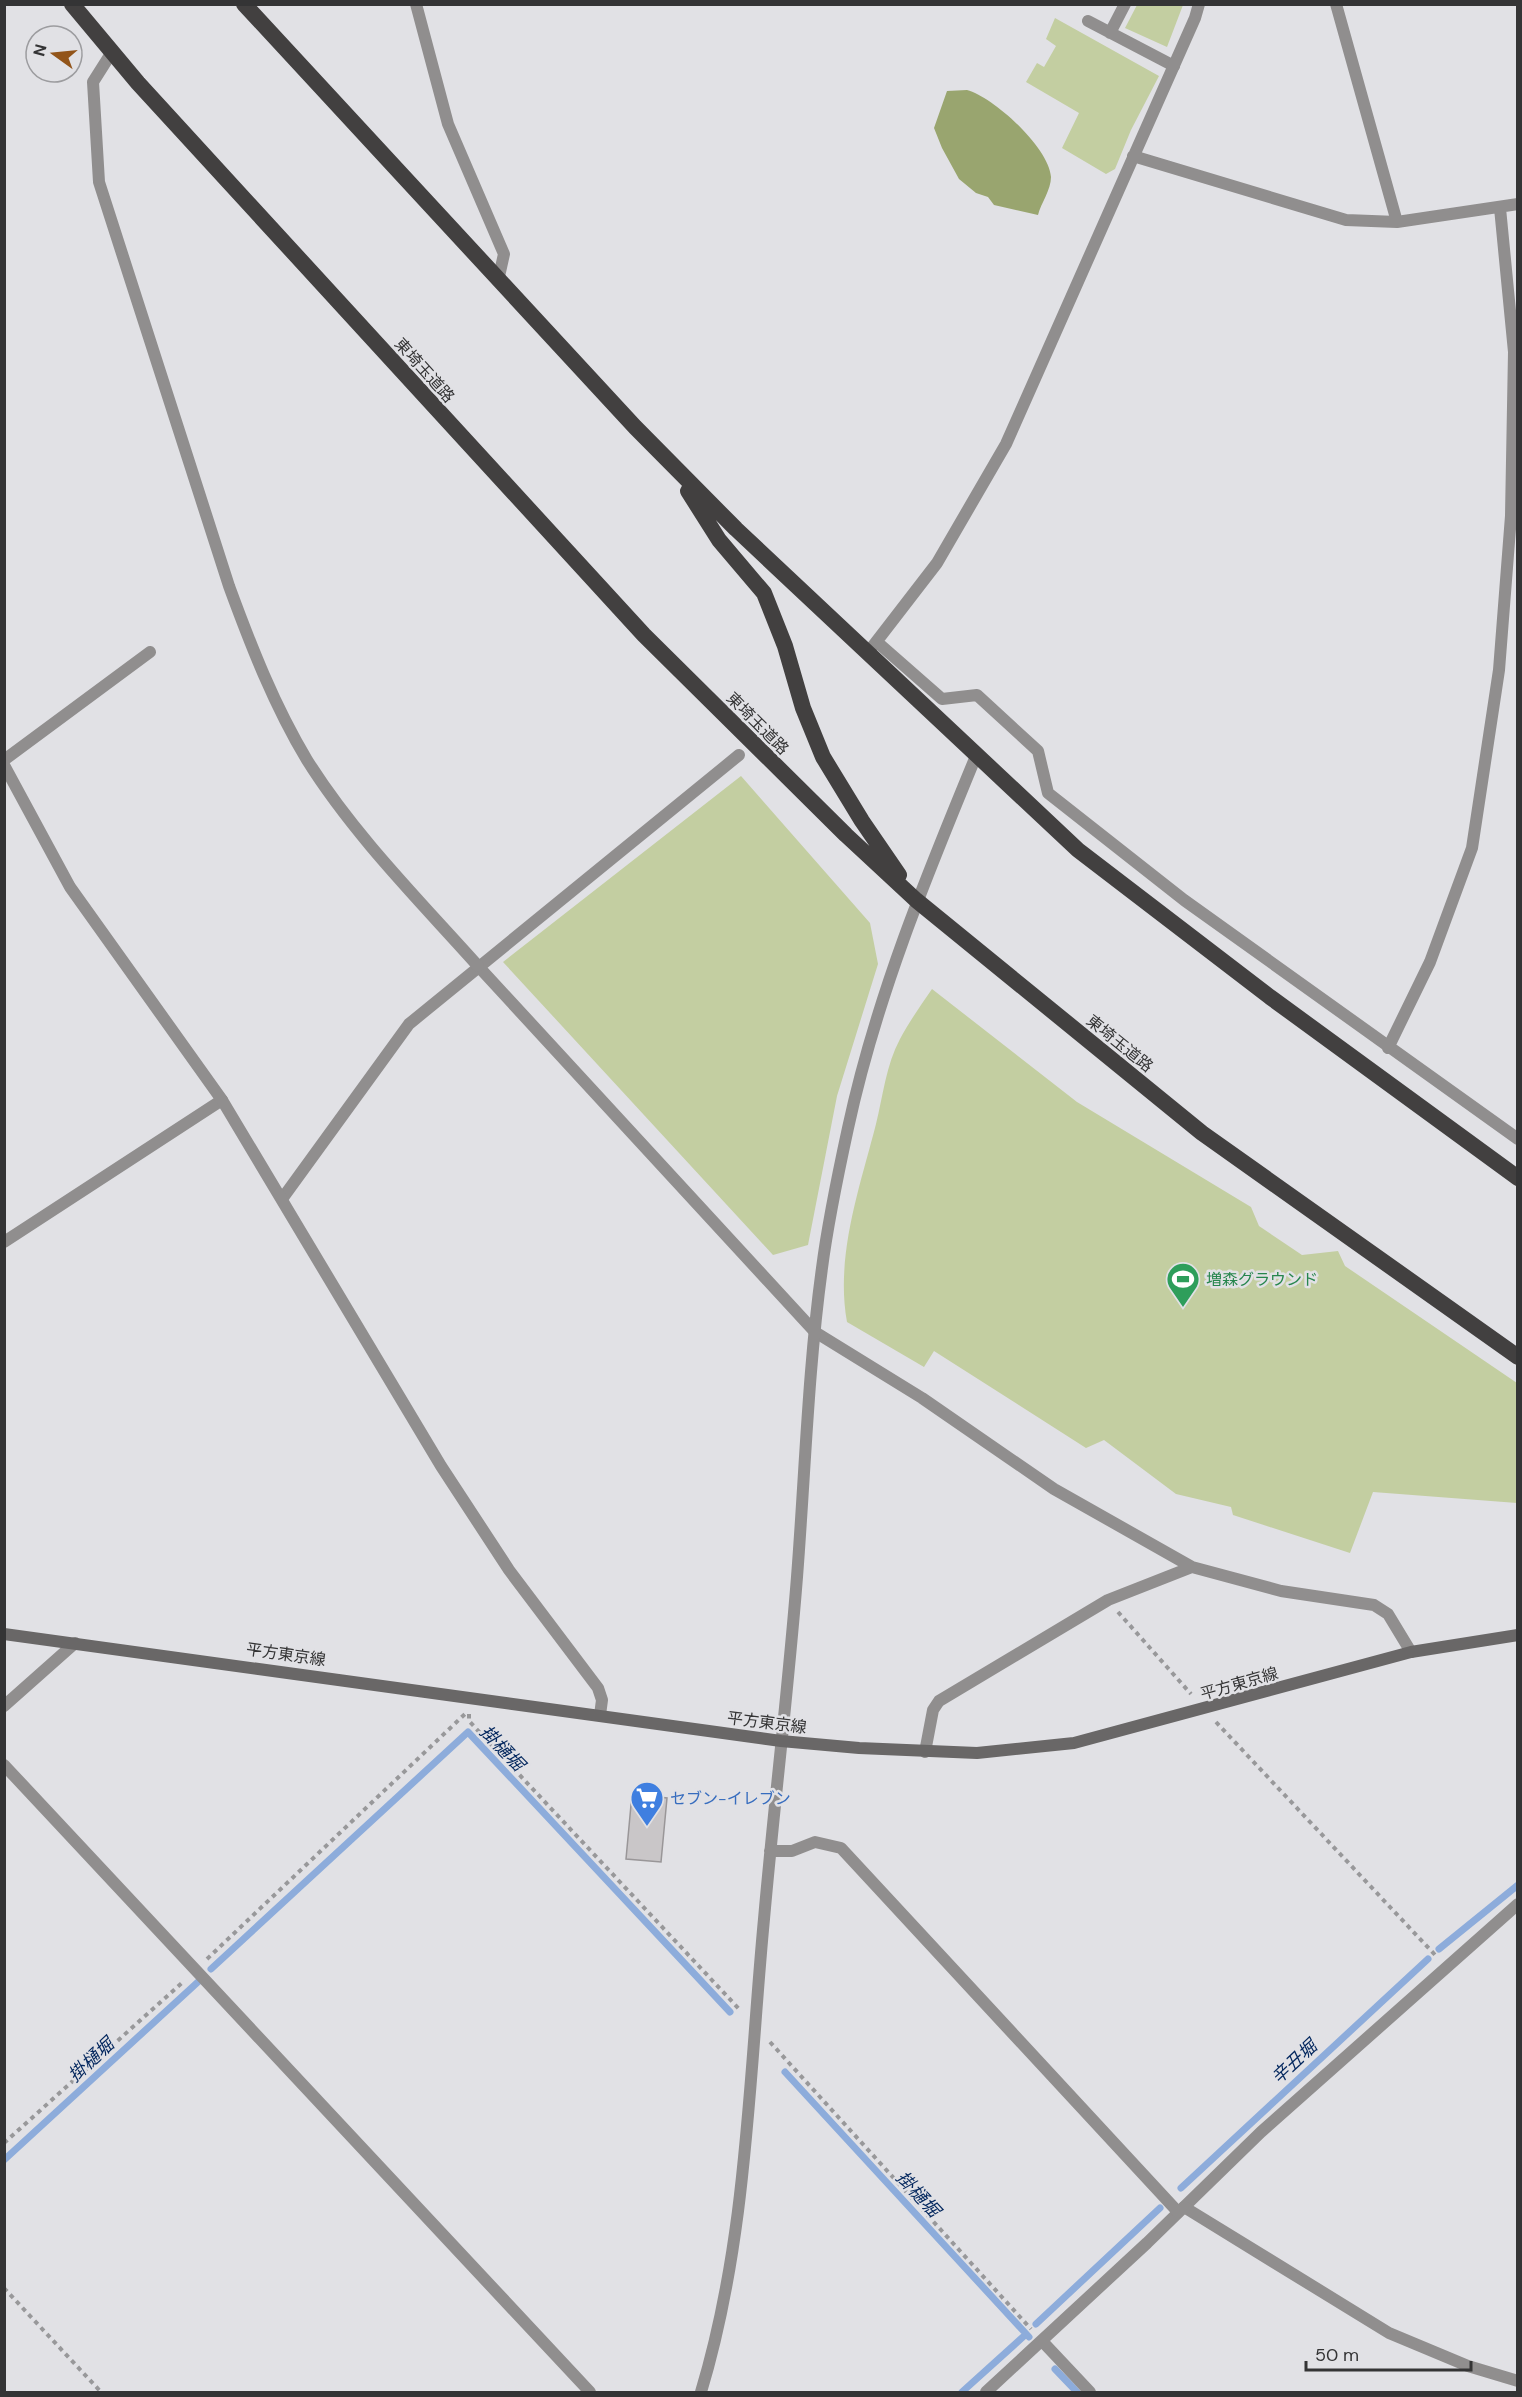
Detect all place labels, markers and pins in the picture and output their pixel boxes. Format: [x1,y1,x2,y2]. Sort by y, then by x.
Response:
sports icon: 増森グラウンド [1165,1261,1201,1308]
place label: 増森グラウンド [1206,1269,1318,1290]
supermarket icon: セブン-イレブン [629,1780,665,1827]
place label: セブン-イレブン [670,1788,791,1809]

